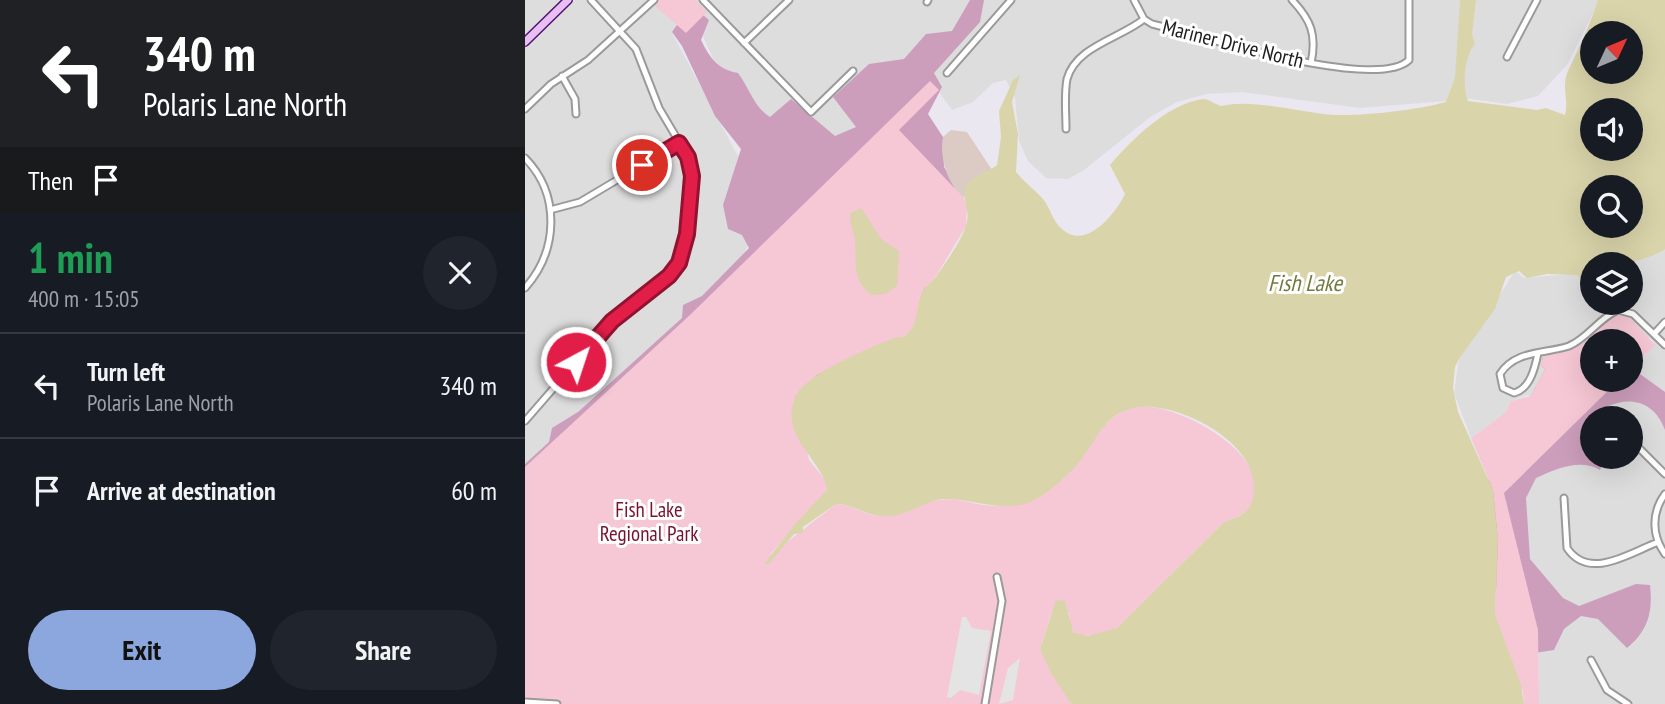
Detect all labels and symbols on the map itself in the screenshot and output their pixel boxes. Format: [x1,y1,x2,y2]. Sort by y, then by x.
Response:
street label: Mariner Drive North [1160,13,1306,74]
north arrow [1580,21,1643,84]
pin [612,135,672,195]
water label: Fish Lake [1268,268,1343,297]
position arrow [539,325,613,399]
park label: Fish Lake Regional Park [600,496,698,547]

